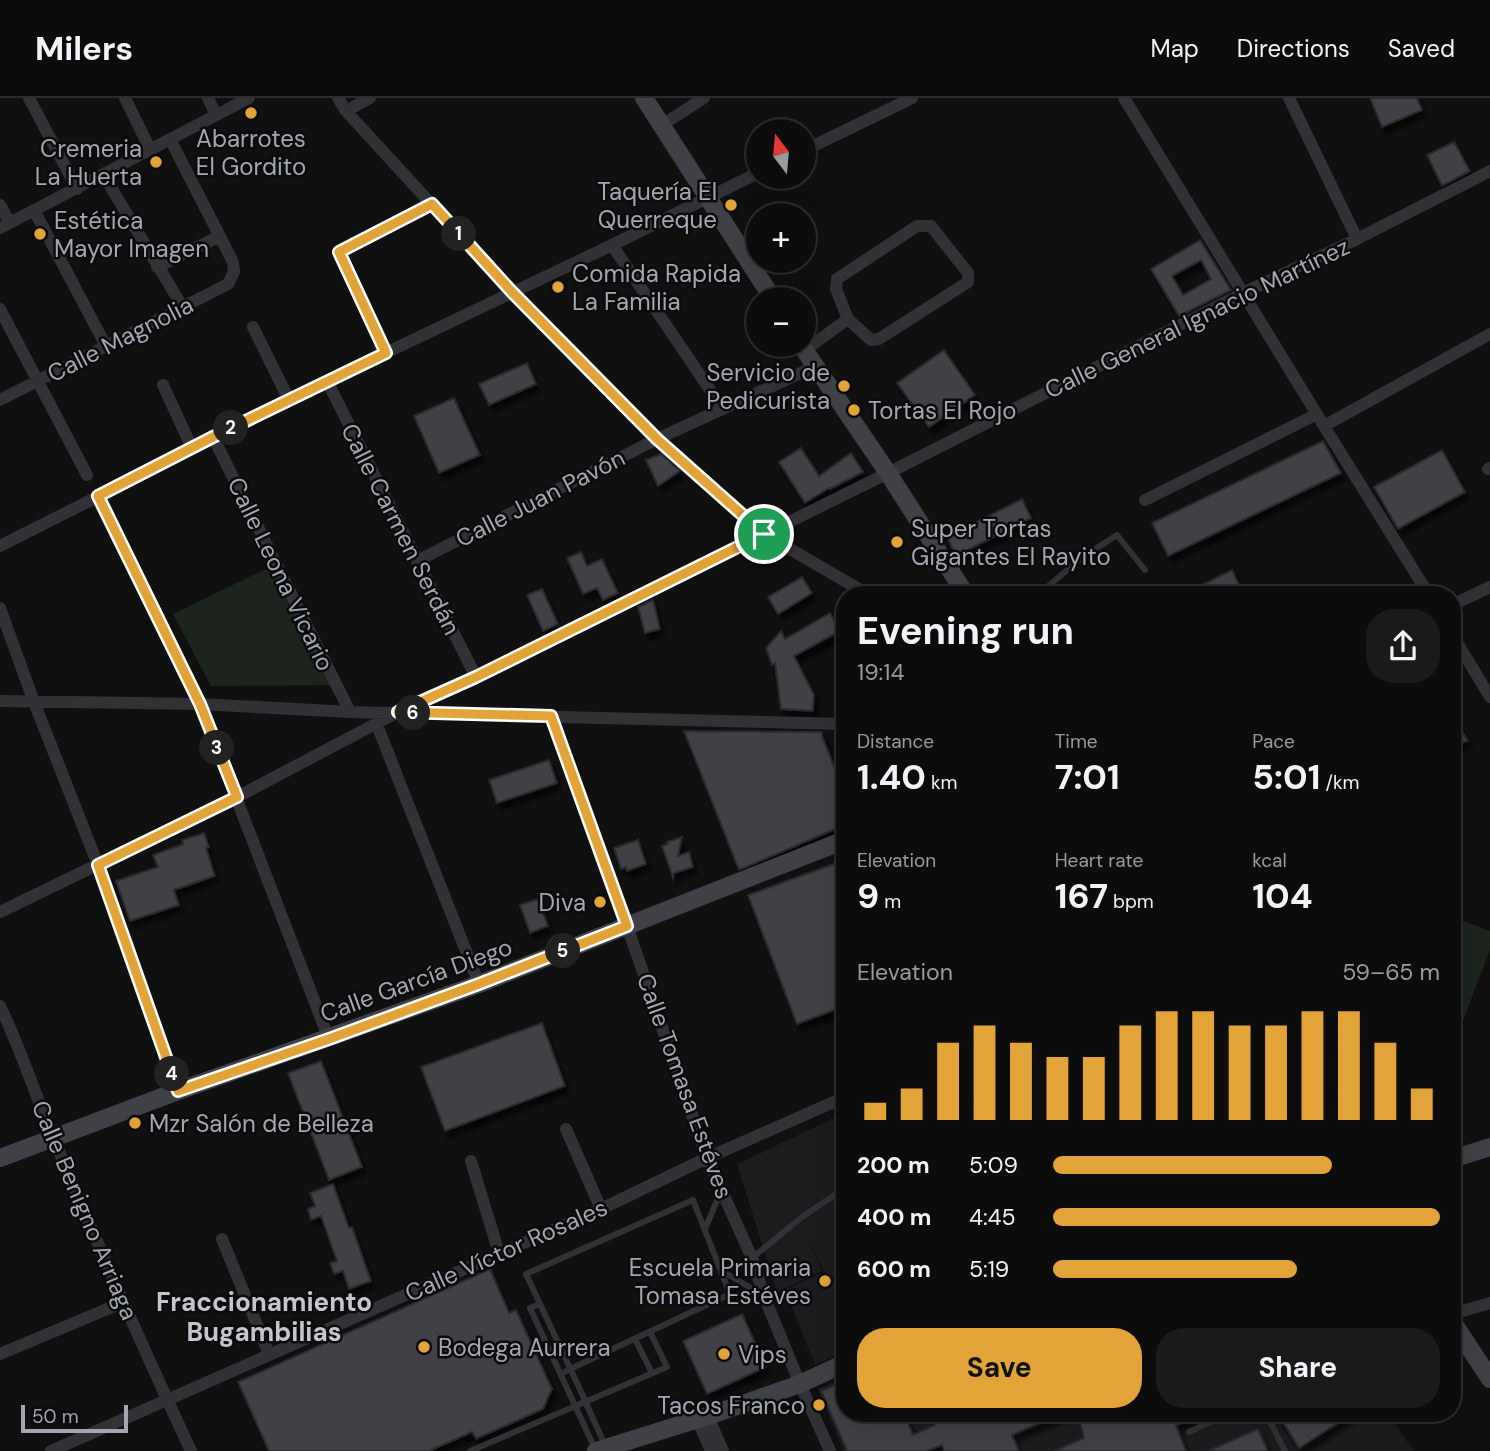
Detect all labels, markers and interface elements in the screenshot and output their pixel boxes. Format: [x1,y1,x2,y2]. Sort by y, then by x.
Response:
text: Milers [35,27,133,70]
text: Map [1151,33,1199,64]
text: Directions [1237,33,1350,64]
text: Saved [1388,33,1455,64]
marker: Abarrotes El Gordito [243,105,259,121]
north arrow [746,119,816,189]
map controls [746,119,816,357]
place label: Abarrotes El Gordito [196,123,306,182]
place label: Cremeria La Huerta [35,133,142,192]
marker: Cremeria La Huerta [148,154,164,170]
place label: Taquería El Querreque [597,176,717,235]
marker: Taquería El Querreque [723,197,739,213]
button: + [746,203,816,273]
place label: Estética Mayor Imagen [54,205,209,264]
pin: 1 [442,216,476,252]
text: 1 [455,221,462,246]
marker: Estética Mayor Imagen [32,226,48,242]
street label: Calle General Ignacio Martínez [1040,231,1354,405]
place label: Comida Rapida La Familia [572,258,741,317]
marker: Comida Rapida La Familia [550,279,566,295]
button: − [746,287,816,357]
street label: Calle Magnolia [42,289,198,389]
place label: Servicio de Pedicurista [706,357,830,416]
marker: Servicio de Pedicurista [836,378,852,394]
place label: Tortas El Rojo [868,395,1016,426]
marker: Tortas El Rojo [846,402,862,418]
pin: 2 [214,410,248,446]
text: 2 [225,415,236,440]
street label: Calle Carmen Serdán [334,418,468,640]
street label: Calle Juan Pavón [450,442,630,554]
street label: Calle Leona Vicario [221,472,341,676]
pin [734,504,794,564]
place label: Super Tortas Gigantes El Rayito [911,513,1111,572]
icon: arrive [745,515,783,553]
marker: Super Tortas Gigantes El Rayito [889,534,905,550]
text: Evening run [857,606,1074,656]
button: share [1366,609,1440,683]
text: 19:14 [857,657,904,687]
pin: 6 [396,696,430,730]
text: 6 [406,700,419,725]
text: Distance [857,729,934,754]
text: Time [1055,729,1098,754]
text: Pace [1252,729,1295,754]
pin: 3 [200,730,234,766]
text: 3 [211,735,222,760]
text: 1.40 [857,754,926,800]
text: 7:01 [1055,754,1120,800]
text: 5:01 [1252,754,1320,800]
text: km [926,770,958,795]
text: /km [1320,770,1359,795]
text: Elevation [857,848,936,873]
text: Heart rate [1055,848,1143,873]
text: kcal [1252,848,1287,873]
text: 9 [857,873,879,919]
text: 167 [1055,873,1108,919]
text: 104 [1252,873,1312,919]
place label: Diva [539,887,586,918]
text: m [879,889,901,914]
text: bpm [1108,889,1154,914]
marker: Diva [592,894,608,910]
street label: Calle García Diego [316,931,516,1029]
pin: 5 [546,934,580,968]
text: 5 [557,938,568,963]
text: Elevation [857,957,953,987]
text: 59–65 m [1342,957,1440,987]
street label: Calle Tomasa Estéves [630,969,740,1203]
pin: 4 [154,1056,190,1091]
text: 4 [165,1061,178,1086]
street label: Calle Benigno Arriaga [25,1096,145,1324]
place label: Mzr Salón de Belleza [149,1108,374,1139]
marker: Mzr Salón de Belleza [127,1115,143,1131]
text: 200 m [857,1150,930,1180]
text: 5:09 [969,1150,1018,1180]
street label: Calle Víctor Rosales [400,1191,612,1309]
text: 400 m [857,1202,931,1232]
text: 4:45 [969,1202,1016,1232]
place label: Escuela Primaria Tomasa Estéves [629,1252,811,1311]
text: 600 m [857,1254,931,1284]
text: 5:19 [969,1254,1009,1284]
marker: Escuela Primaria Tomasa Estéves [817,1273,833,1289]
district label: Fraccionamiento Bugambilias [156,1285,372,1349]
button: Save [857,1328,1142,1408]
button: Share [1156,1328,1440,1408]
place label: Bodega Aurrera [438,1332,610,1363]
marker: Bodega Aurrera [416,1339,432,1355]
place label: Vips [738,1339,787,1370]
marker: Vips [716,1346,732,1362]
place label: Tacos Franco [657,1390,805,1421]
marker: Tacos Franco [811,1397,827,1413]
scale bar [21,1402,128,1434]
text: 50 m [32,1404,79,1429]

